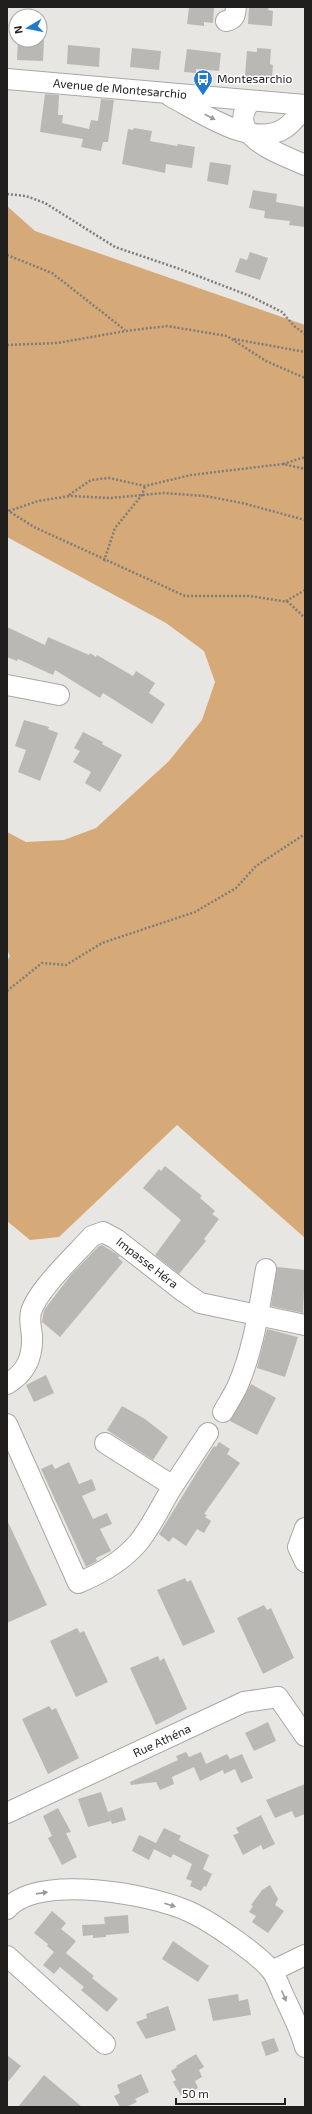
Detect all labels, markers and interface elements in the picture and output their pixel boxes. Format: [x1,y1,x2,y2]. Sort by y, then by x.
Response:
north arrow [8,8,48,48]
text: N [11,25,25,35]
bus stop icon: Montesarchio [192,68,214,96]
place label: Montesarchio [217,71,292,85]
street label: Avenue de Montesarchio [53,75,188,101]
one-way arrow [204,114,216,120]
street label: Impasse Héra [114,1234,181,1291]
street label: Rue Athéna [131,1721,193,1760]
one-way arrow [36,1890,48,1896]
one-way arrow [164,1902,176,1908]
one-way arrow [281,1991,287,2002]
scale bar [176,2080,285,2106]
text: 50 m [182,2086,209,2100]

